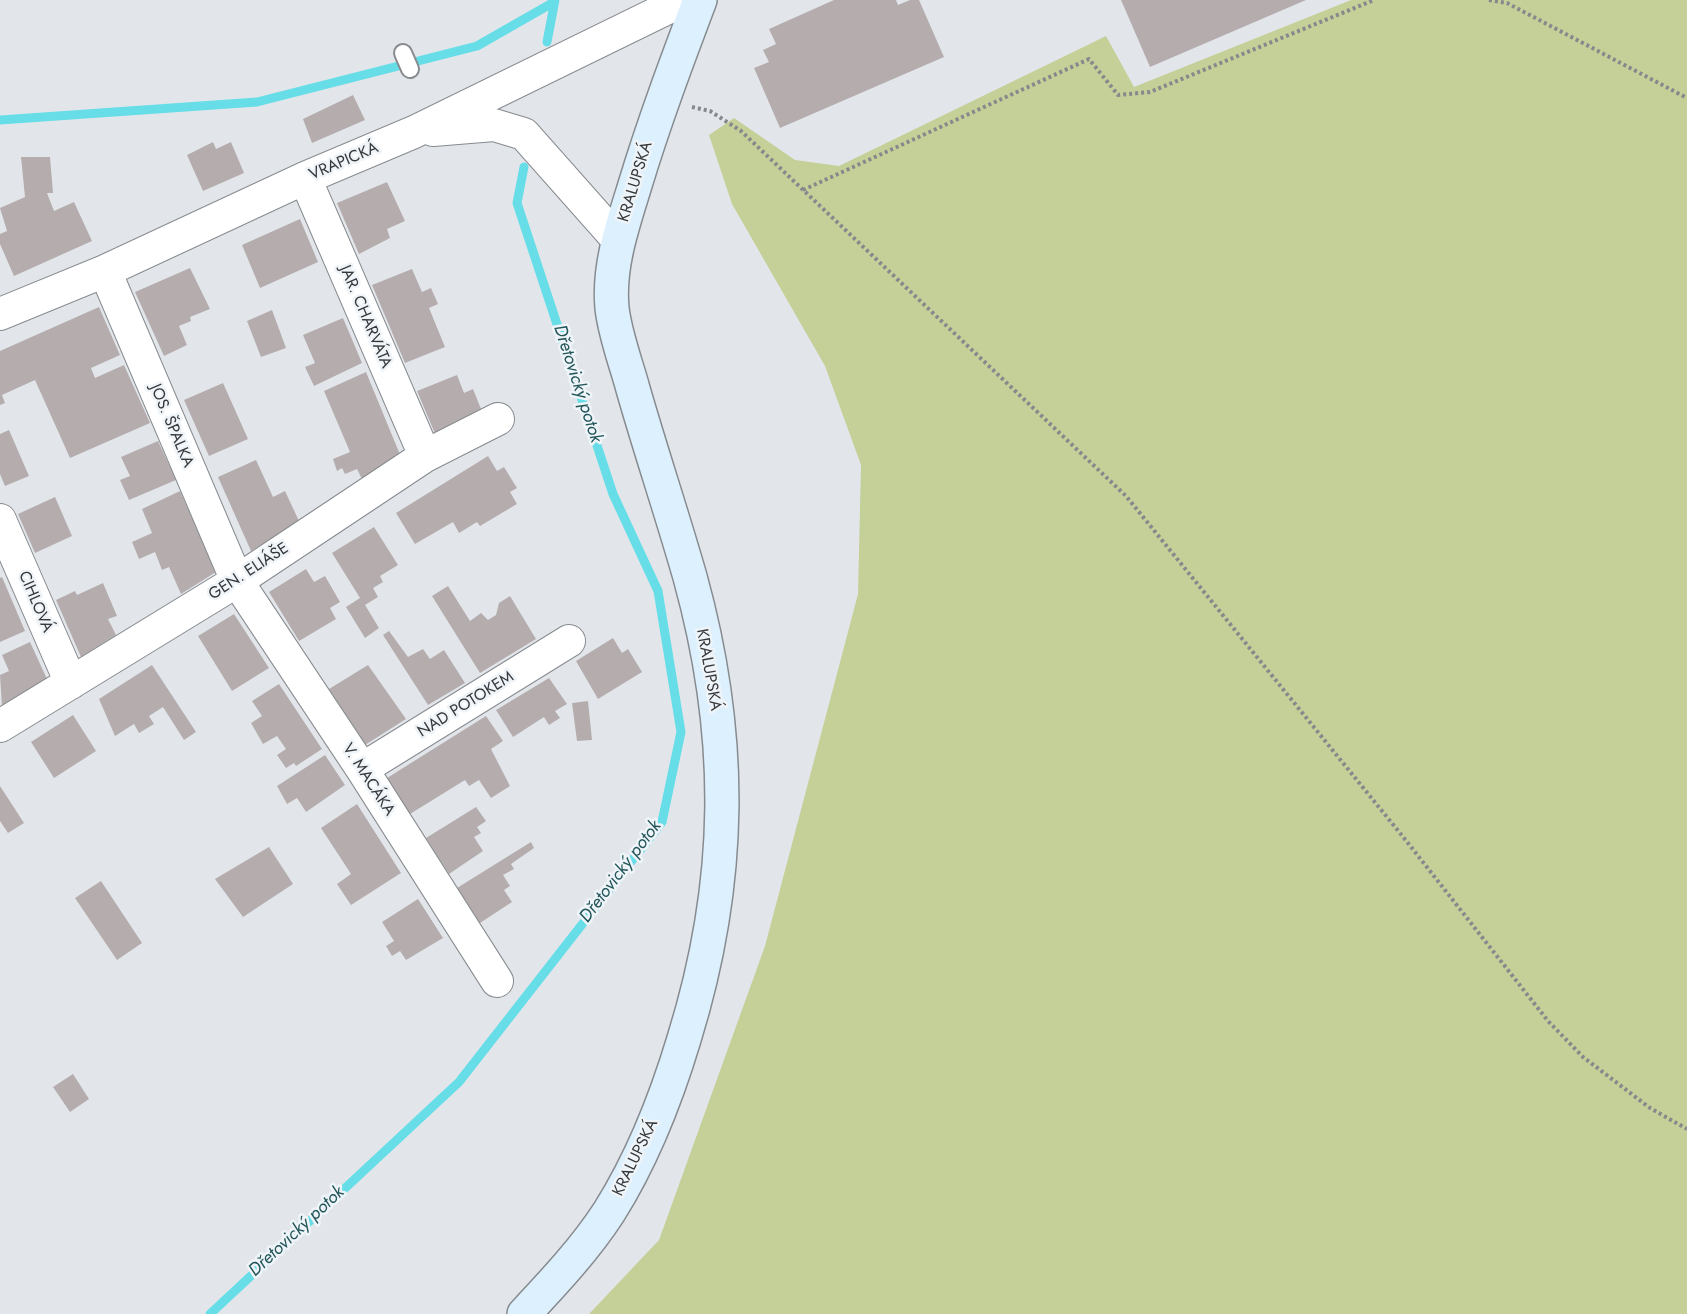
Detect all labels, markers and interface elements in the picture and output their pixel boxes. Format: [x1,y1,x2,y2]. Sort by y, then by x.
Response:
street label: VRAPICKÁ [306,139,382,185]
street label: KRALUPSKÁ [615,140,657,224]
street label: JAR. CHARVÁTA [335,263,395,371]
water label: Dřetovický potok [548,322,606,446]
street label: JOS. ŠPALKA [145,381,197,471]
street label: GEN. ELIÁŠE [206,539,292,605]
street label: CIHLOVÁ [14,568,56,636]
street label: KRALUPSKÁ [691,628,725,712]
street label: NAD POTOKEM [414,668,518,742]
street label: V. MACÁKA [337,740,399,820]
water label: Dřetovický potok [575,817,667,927]
street label: KRALUPSKÁ [609,1117,663,1199]
water label: Dřetovický potok [245,1182,349,1282]

